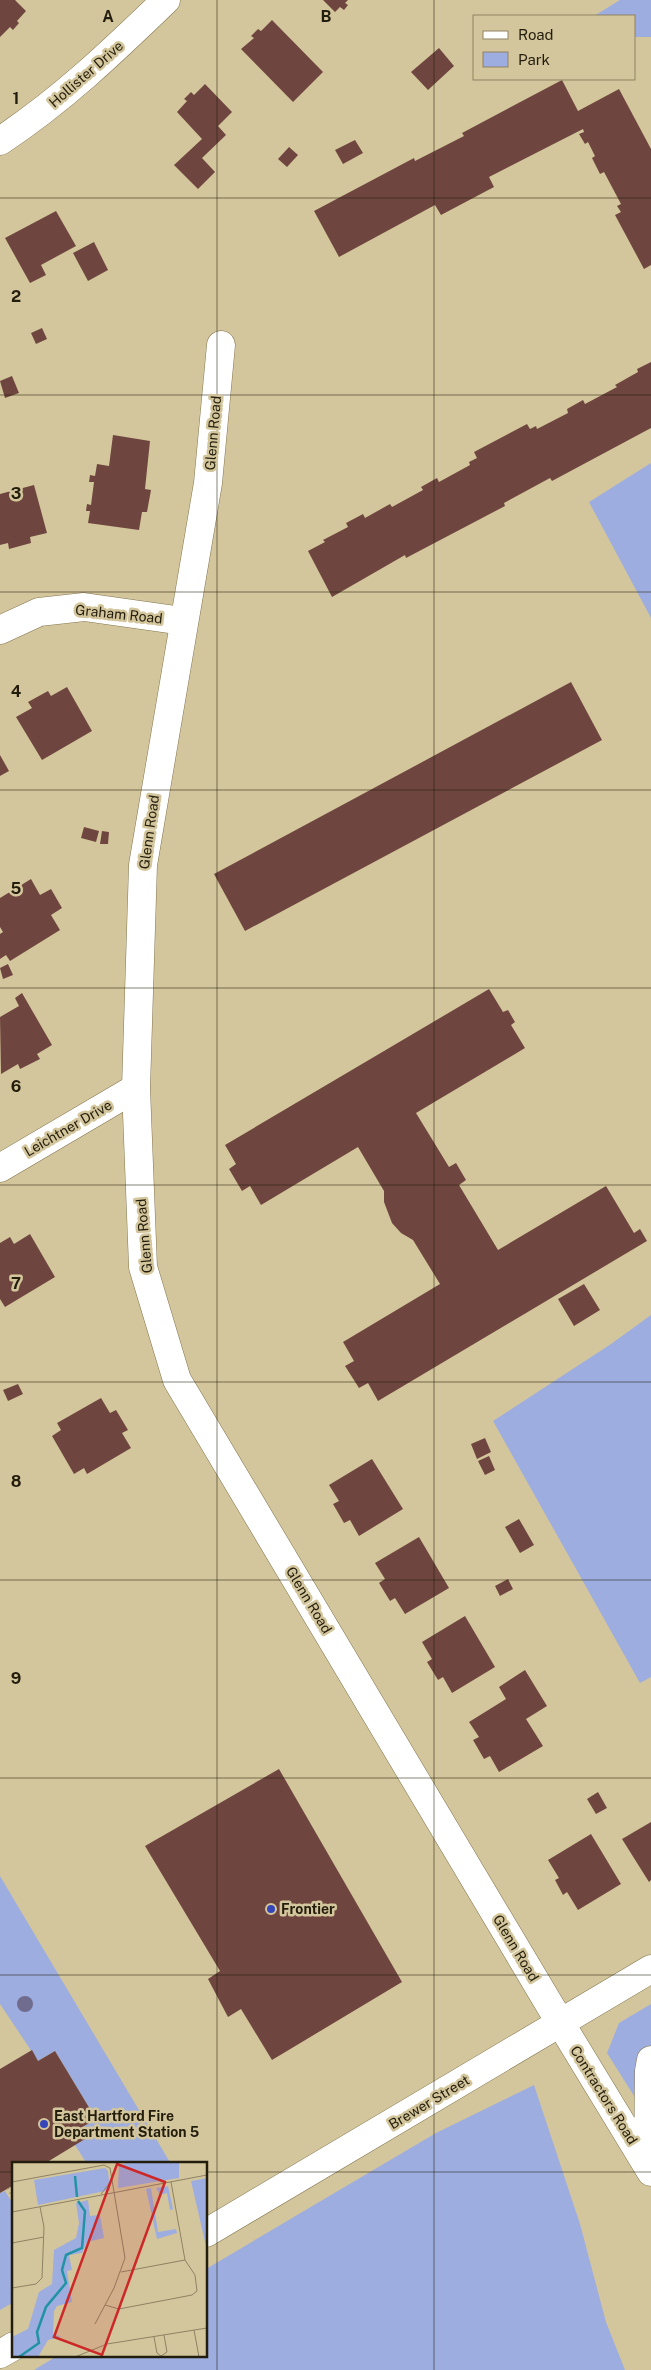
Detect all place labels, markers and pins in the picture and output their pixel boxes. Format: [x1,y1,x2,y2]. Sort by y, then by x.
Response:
place label: Frontier [281,1901,335,1917]
marker: Frontier [265,1903,277,1915]
place label: East Hartford Fire Department Station 5 [54,2108,199,2140]
marker: East Hartford Fire Department Station 5 [38,2118,50,2130]

